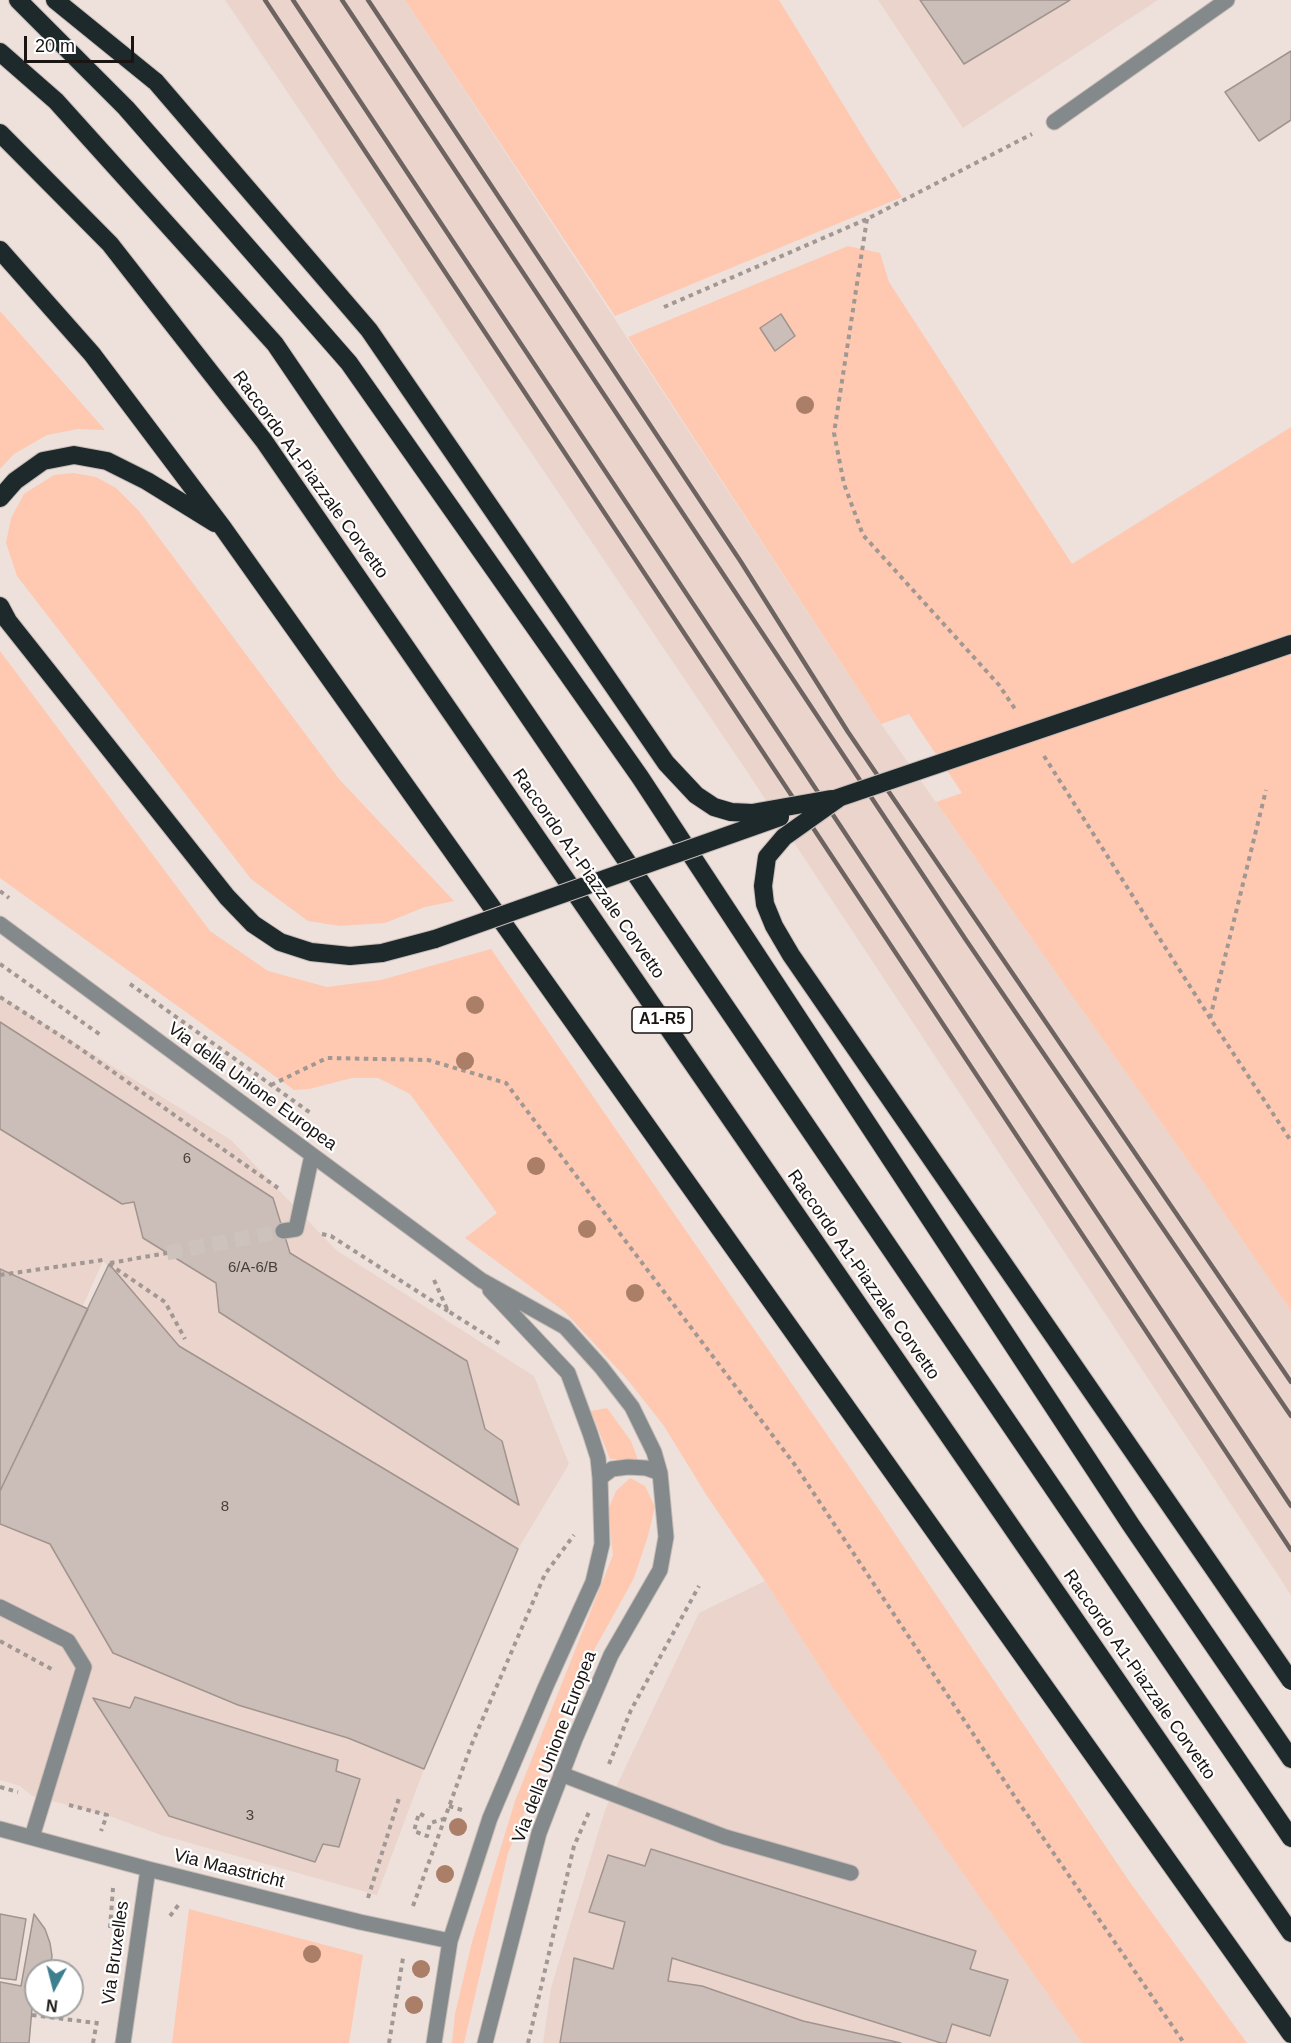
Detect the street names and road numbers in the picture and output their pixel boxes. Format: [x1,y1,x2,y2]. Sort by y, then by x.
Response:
street label: Raccordo A1-Piazzale Corvetto [227,367,393,583]
street label: Raccordo A1-Piazzale Corvetto [507,765,669,983]
road number: A1-R5 [632,1007,692,1033]
street label: Via della Unione Europea [163,1018,341,1156]
street label: Raccordo A1-Piazzale Corvetto [782,1166,944,1384]
street label: Raccordo A1-Piazzale Corvetto [1058,1566,1220,1784]
street label: Via della Unione Europea [508,1648,602,1846]
street label: Via Maastricht [171,1845,287,1893]
street label: Via Bruxelles [98,1900,134,2006]

